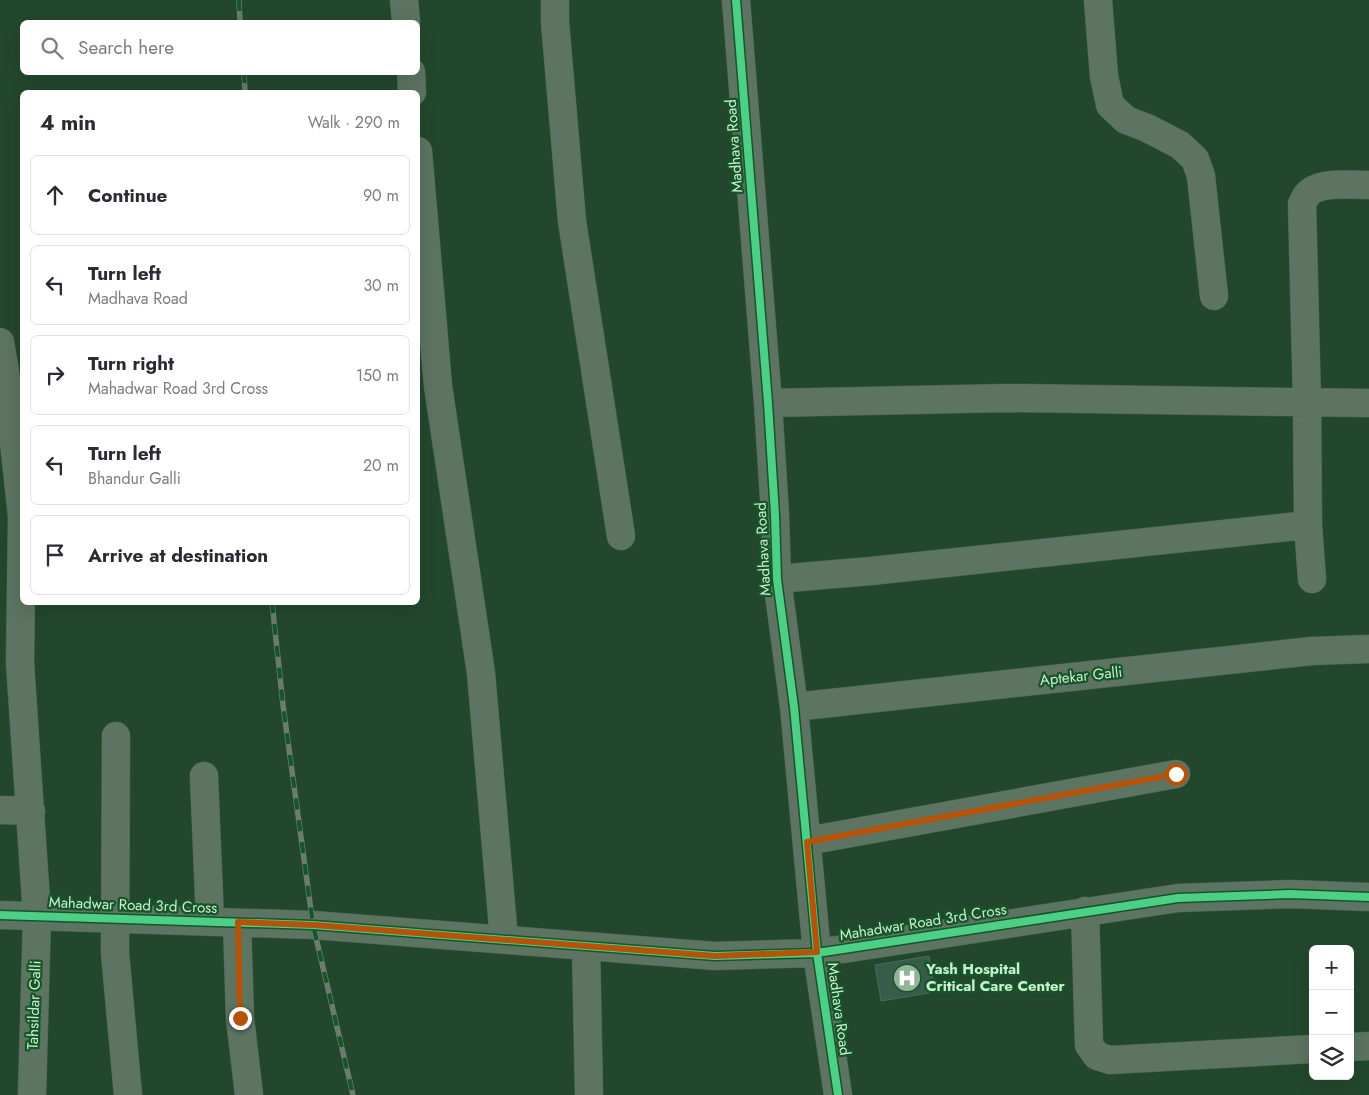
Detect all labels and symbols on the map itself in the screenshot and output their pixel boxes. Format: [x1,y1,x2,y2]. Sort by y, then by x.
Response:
street label: Madhava Road [720,99,748,193]
street label: Madhava Road [750,502,776,596]
street label: Aptekar Galli [1039,661,1123,691]
route start [1165,763,1188,786]
street label: Mahadwar Road 3rd Cross [48,891,218,919]
street label: Mahadwar Road 3rd Cross [838,898,1008,946]
place label: Yash Hospital Critical Care Center [925,958,1066,997]
street label: Tahsildar Galli [21,960,47,1050]
street label: Madhava Road [822,961,856,1057]
hospital icon: Yash Hospital Critical Care Center [892,963,922,993]
route end [229,1007,252,1030]

